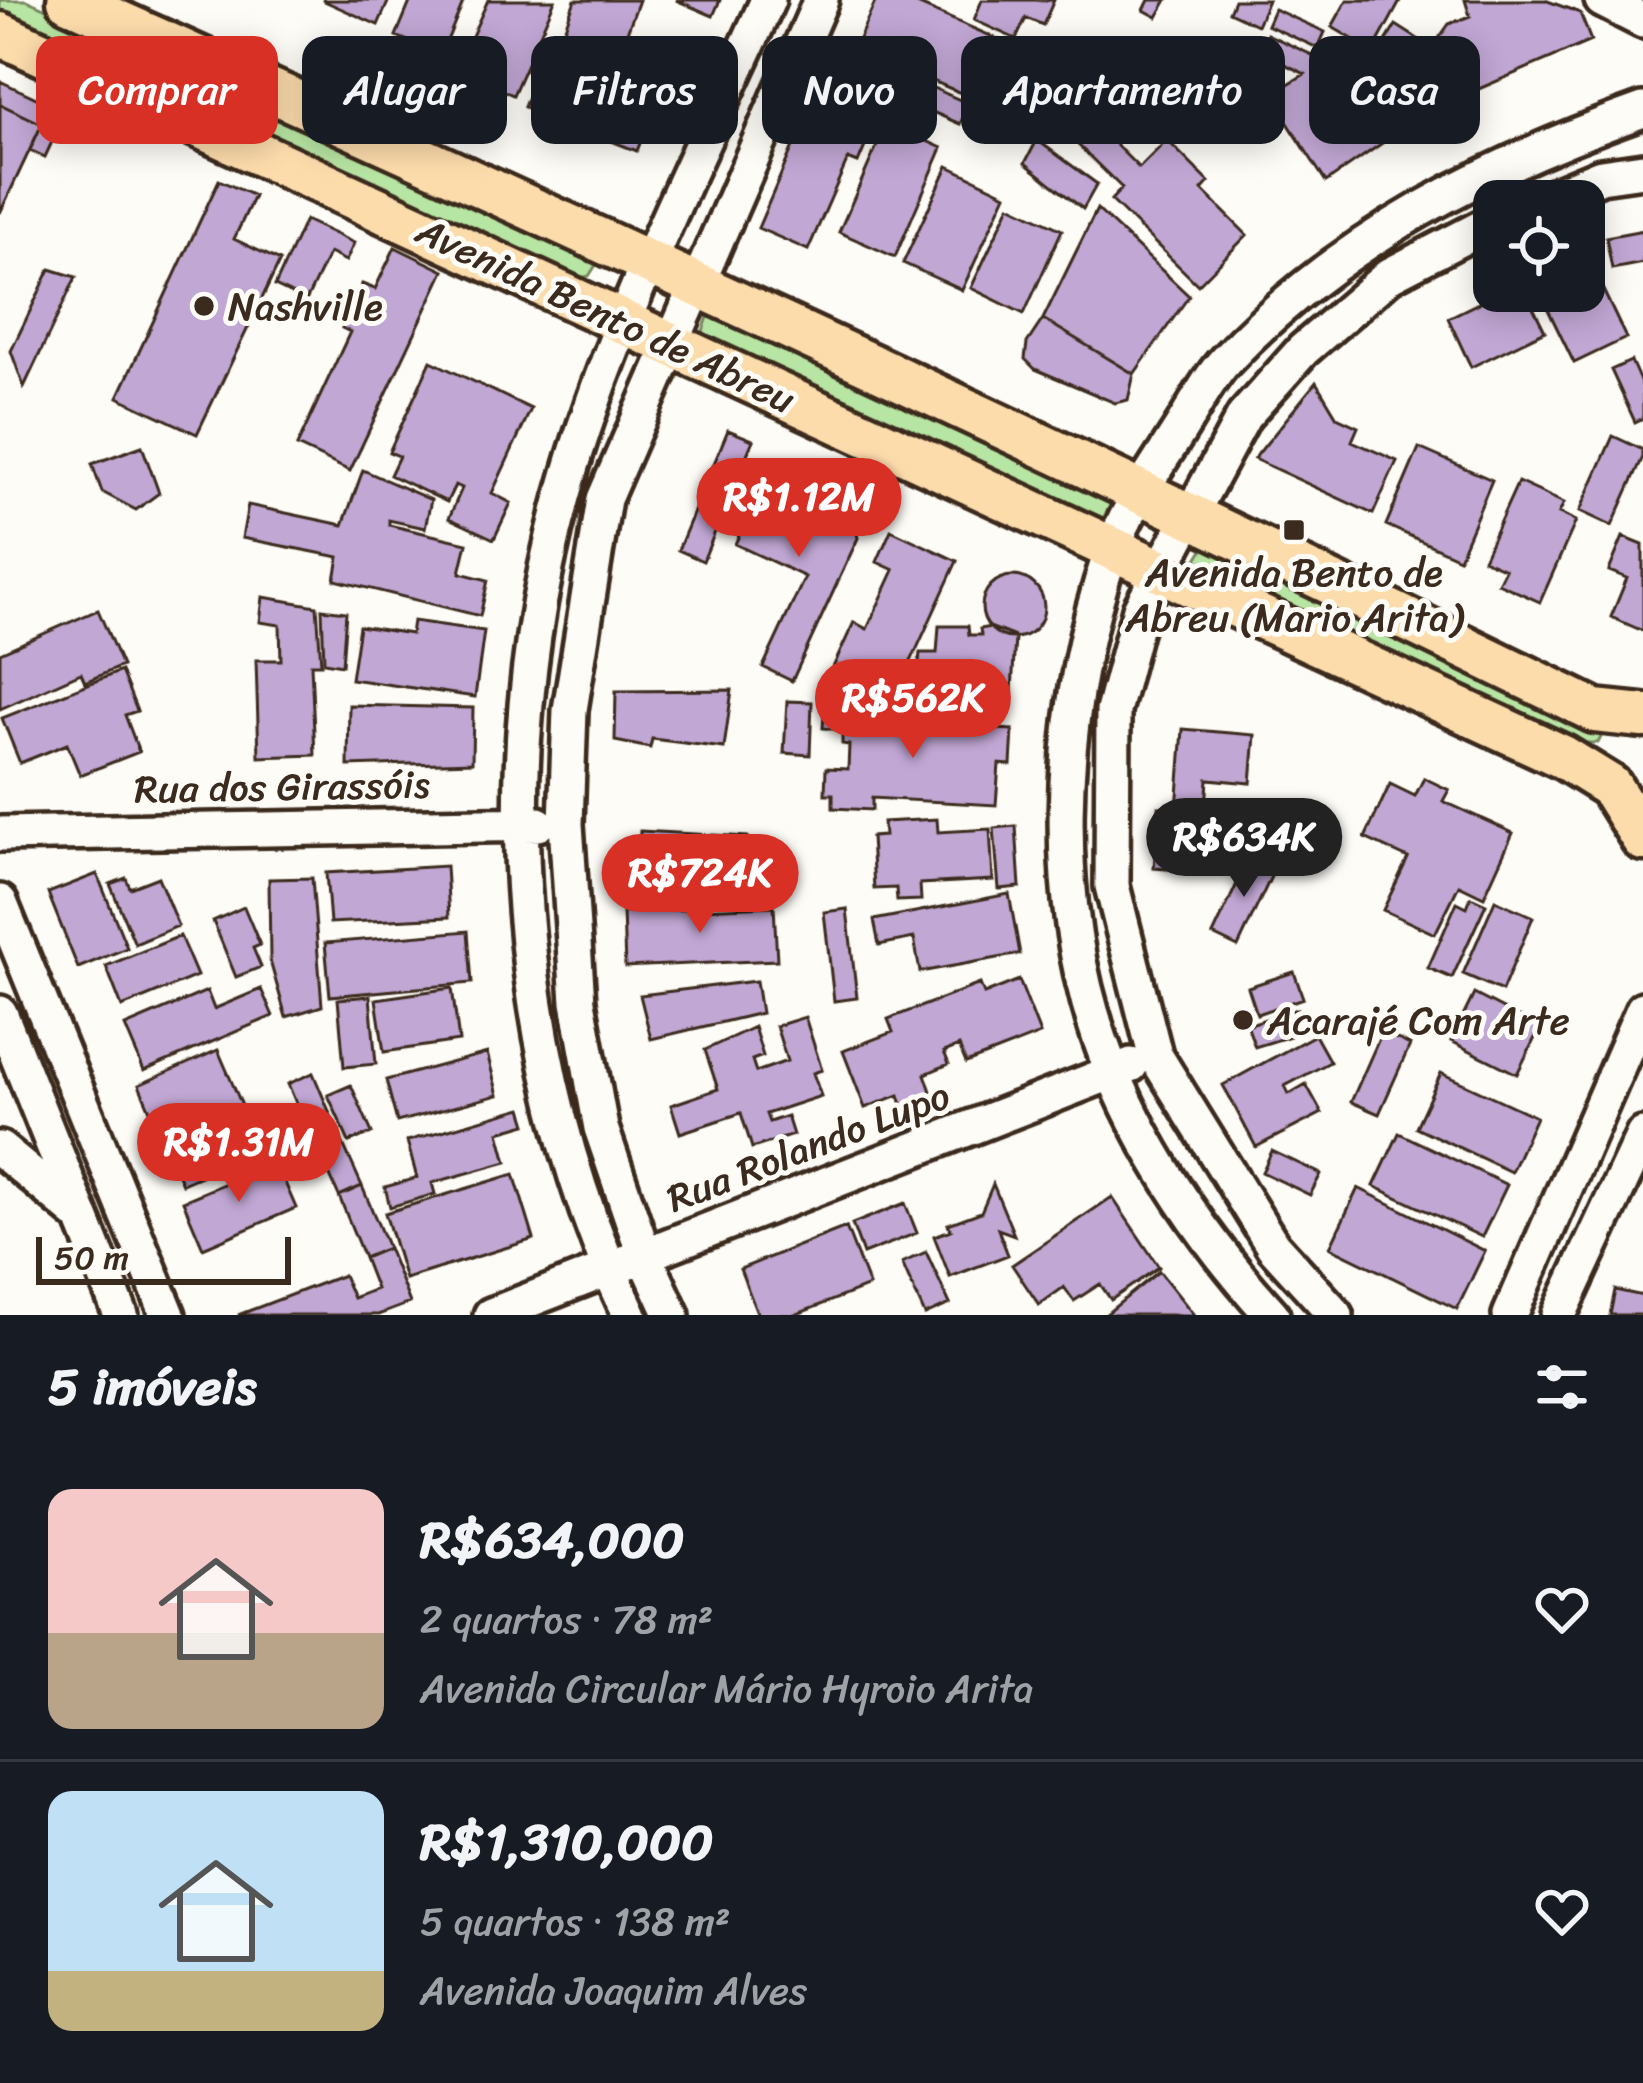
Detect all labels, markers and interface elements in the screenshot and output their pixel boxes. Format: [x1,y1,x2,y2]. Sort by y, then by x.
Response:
chip: Comprar [36,36,278,144]
chip: Alugar [302,36,507,144]
chip: Filtros [531,36,738,144]
chip: Novo [762,36,937,144]
chip: Apartamento [961,36,1285,144]
chip: Casa [1309,36,1480,144]
map controls [1473,180,1605,312]
button: locate [1473,180,1605,312]
street label: Avenida Bento de Abreu [404,196,807,433]
place label: Nashville [228,272,383,341]
marker: Nashville [191,293,217,319]
pin: R$1.12M [688,458,910,560]
text: R$1.12M [723,462,875,531]
marker: Avenida Bento de Abreu (Mario Arita) [1281,517,1307,543]
place label: Avenida Bento de Abreu (Mario Arita) [1124,538,1465,652]
pin: R$562K [815,659,1011,761]
text: R$562K [842,663,984,732]
street label: Rua dos Girassóis [134,749,430,824]
pin: R$634K [1146,798,1342,900]
text: R$634K [1173,802,1315,871]
pin: R$724K [602,834,798,936]
text: R$724K [629,838,771,907]
place label: Acarajé Com Arte [1266,986,1570,1055]
marker: Acarajé Com Arte [1230,1007,1256,1033]
street label: Rua Rolando Lupo [656,1061,960,1232]
pin: R$1.31M [128,1103,350,1205]
text: R$1.31M [164,1107,314,1176]
text: 50 m [54,1229,129,1287]
scale bar [36,1231,291,1284]
text: 5 imóveis [48,1342,257,1432]
icon: filters [1529,1354,1595,1420]
text: R$634,000 [420,1495,685,1585]
icon: home [144,1537,288,1681]
icon: heart [1529,1576,1595,1642]
text: 2 quartos · 78 m² [420,1585,713,1654]
text: Avenida Circular Mário Hyroio Arita [420,1654,1033,1723]
text: R$1,310,000 [420,1797,713,1887]
icon: home [144,1839,288,1983]
icon: heart [1529,1878,1595,1944]
text: 5 quartos · 138 m² [420,1887,730,1956]
text: Avenida Joaquim Alves [420,1956,807,2025]

